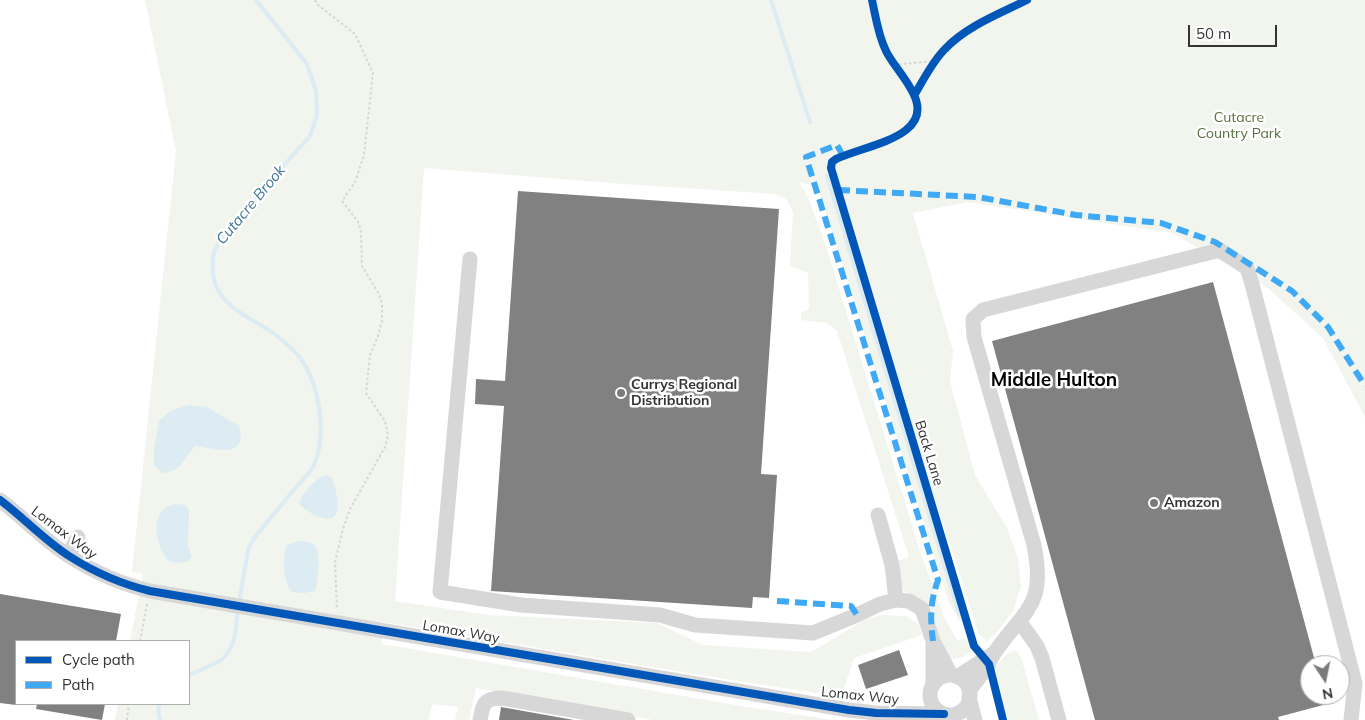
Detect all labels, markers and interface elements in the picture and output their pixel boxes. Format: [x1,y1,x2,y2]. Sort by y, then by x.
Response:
scale bar [1190,15,1279,47]
text: 50 m [1196,24,1231,43]
park label: Cutacre Country Park [1197,110,1281,142]
water label: Cutacre Brook [213,162,289,248]
district label: Middle Hulton [991,369,1117,391]
place label: Currys Regional Distribution [631,377,737,410]
marker: Currys Regional Distribution [615,387,627,399]
street label: Back Lane [911,418,947,488]
place label: Amazon [1164,495,1220,511]
marker: Amazon [1148,497,1160,509]
street label: Lomax Way [28,503,100,563]
street label: Lomax Way [421,617,501,647]
legend [15,640,190,705]
text: Cycle path [62,650,135,669]
north arrow [1300,655,1350,705]
text: Path [62,675,94,694]
street label: Lomax Way [820,684,900,708]
text: N [1321,684,1335,704]

